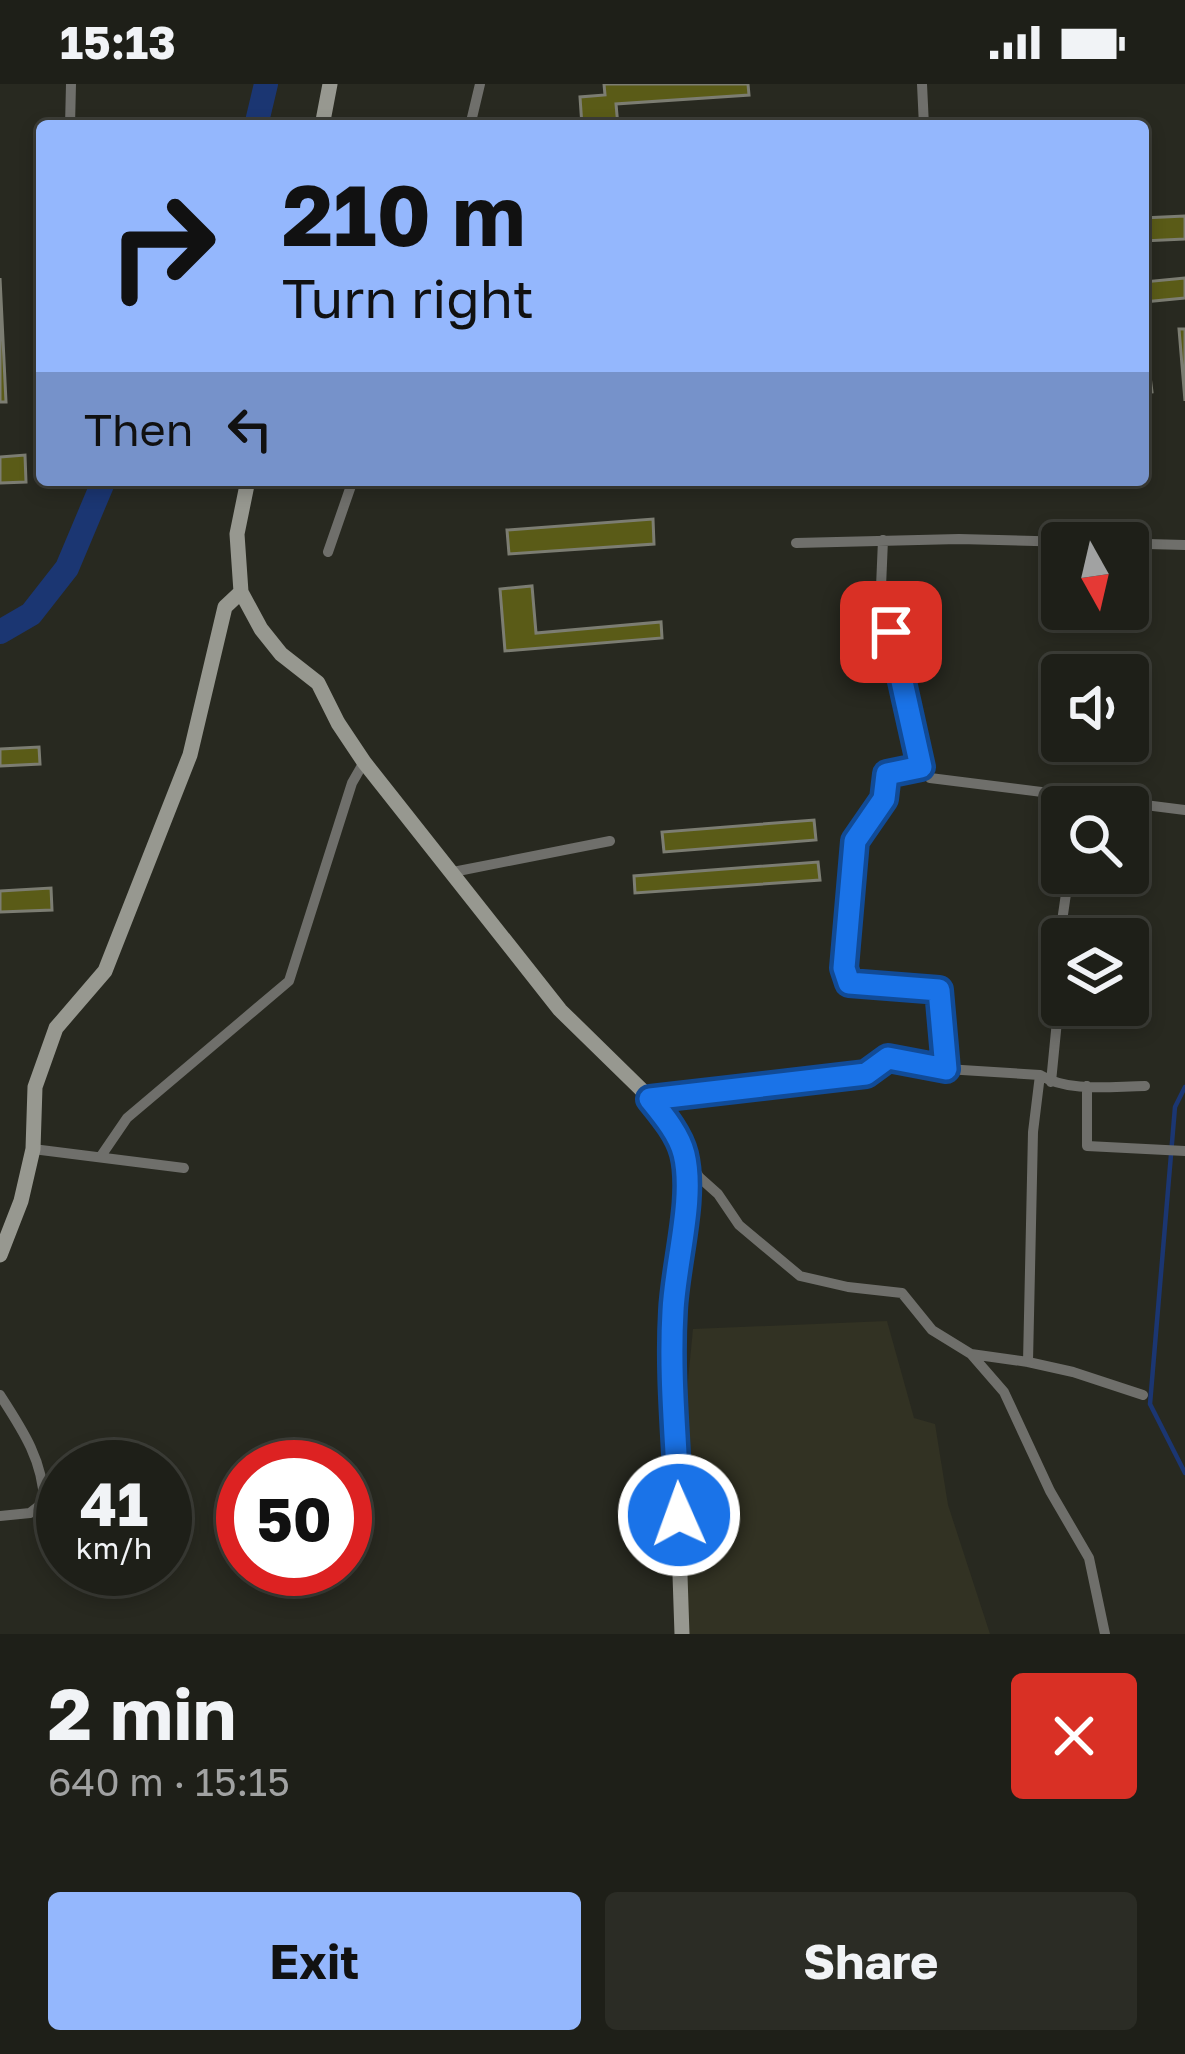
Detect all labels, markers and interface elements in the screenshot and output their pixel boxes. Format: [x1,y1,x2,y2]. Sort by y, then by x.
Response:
text: 15:13 [60,15,176,69]
text: 210 m [282,164,526,264]
icon: right [84,168,240,324]
text: Turn right [282,265,534,330]
icon: left [217,396,283,462]
text: Then [84,402,193,456]
north arrow [1041,522,1149,630]
map controls [1041,522,1149,1026]
pin [840,581,942,683]
icon: arrive [858,599,924,665]
button: sound [1041,654,1149,762]
button: search [1041,786,1149,894]
button: layers [1041,918,1149,1026]
speed limit sign: 50 [216,1440,372,1596]
position arrow [616,1452,742,1578]
text: 41 [80,1467,148,1539]
text: km/h [76,1530,152,1566]
text: 2 min [48,1669,236,1756]
button: close [1011,1673,1137,1799]
text: 640 m · 15:15 [48,1758,290,1805]
button: Exit [48,1892,581,2030]
button: Share [605,1892,1137,2030]

